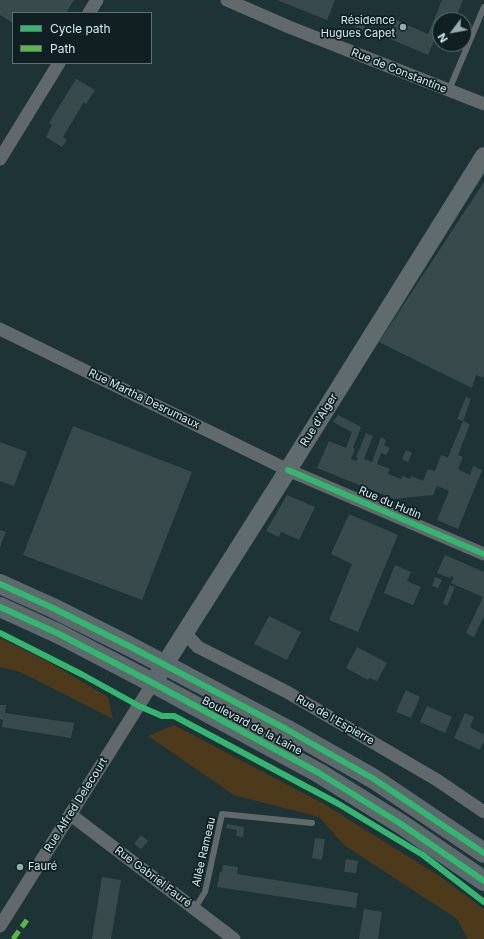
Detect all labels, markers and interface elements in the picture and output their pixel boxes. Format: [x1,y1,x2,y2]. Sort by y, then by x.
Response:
legend [12,12,152,64]
north arrow [432,12,472,52]
place label: Résidence Hugues Capet [321,14,395,40]
text: Cycle path [50,21,111,36]
marker: Résidence Hugues Capet [398,22,408,32]
text: N [435,31,451,45]
text: Path [50,41,75,56]
street label: Rue de Constantine [349,46,449,96]
street label: Rue Martha Desrumaux [86,366,202,432]
street label: Rue d'Alger [298,391,340,449]
street label: Rue du Hutin [357,484,423,522]
street label: Rue de l'Espierre [294,692,376,748]
street label: Boulevard de la Laine [200,694,304,758]
street label: Rue Alfred Delecourt [42,756,110,854]
street label: Allée Rameau [190,816,218,888]
street label: Rue Gabriel Fauré [112,844,194,910]
place label: Fauré [28,860,57,874]
marker: Fauré [15,862,25,872]

